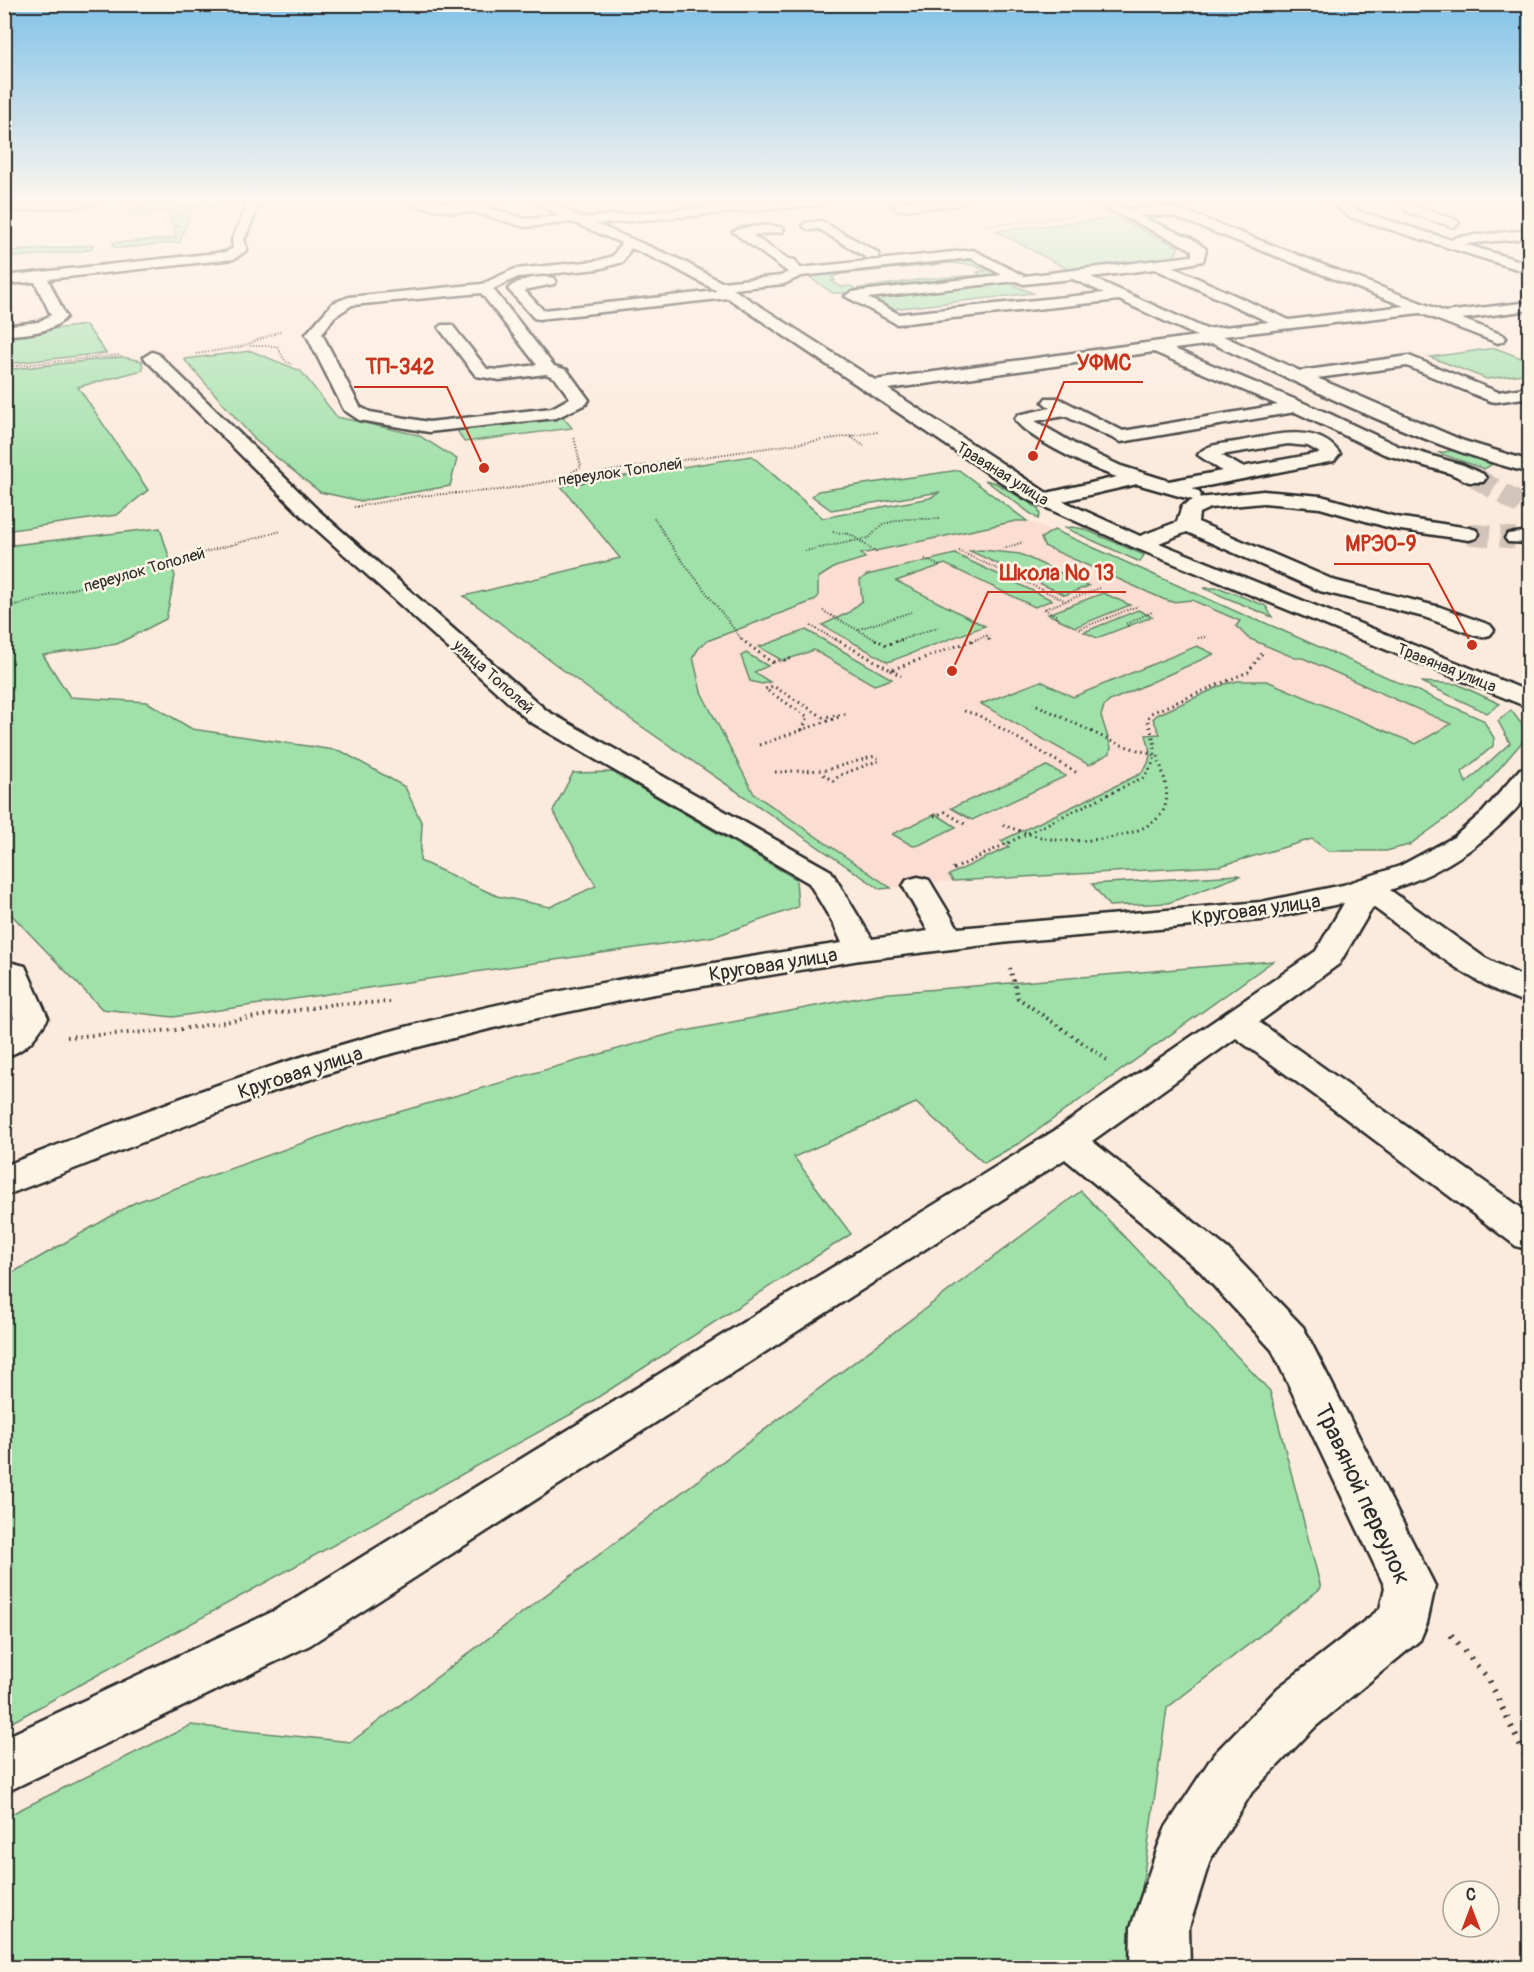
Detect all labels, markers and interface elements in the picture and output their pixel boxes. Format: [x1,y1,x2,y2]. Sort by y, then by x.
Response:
callout: УФМС [1064,343,1143,382]
callout: ТП-342 [354,348,447,387]
text: УФМС [1077,350,1131,377]
text: ТП-342 [365,354,435,381]
street label: Травяная улица [952,437,1053,510]
street label: переулок Тополей [557,453,684,491]
callout: МРЭО-9 [1334,525,1429,564]
text: МРЭО-9 [1345,531,1417,558]
street label: переулок Тополей [81,543,207,597]
callout: Школа № 13 [988,553,1126,592]
text: Школа № 13 [999,560,1114,587]
street label: улица Тополей [448,635,538,718]
street label: Травяная улица [1394,639,1499,697]
street label: Круговая улица [1190,888,1322,931]
street label: Круговая улица [707,942,839,987]
street label: Круговая улица [235,1041,366,1104]
street label: Травяной переулок [1308,1399,1417,1589]
north arrow [1441,1879,1501,1939]
text: С [1466,1885,1476,1905]

